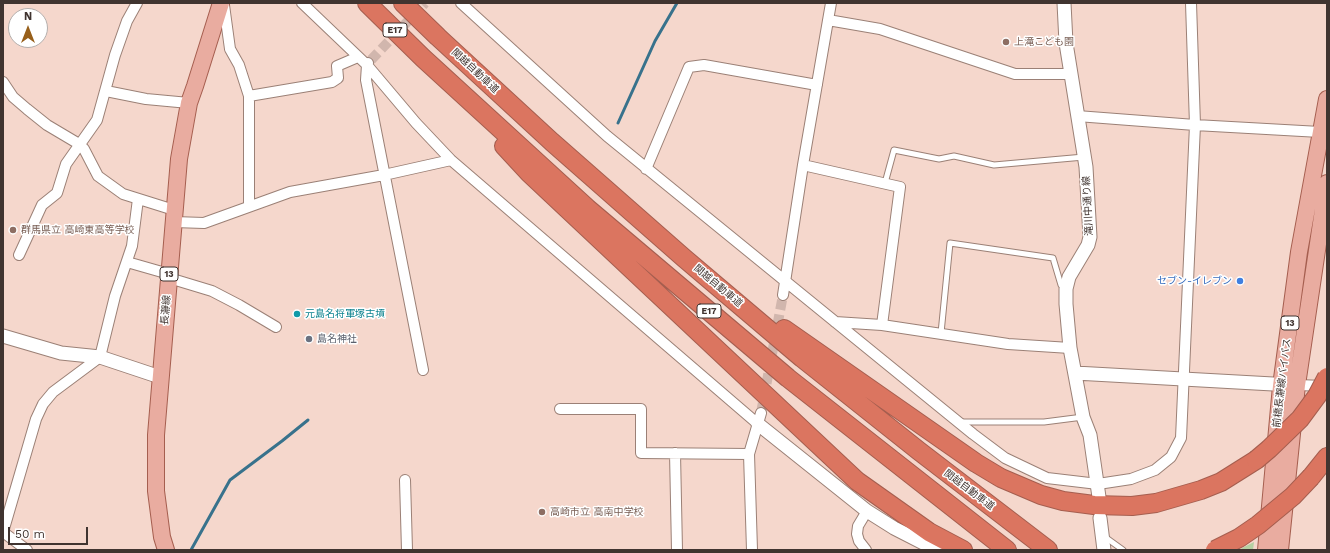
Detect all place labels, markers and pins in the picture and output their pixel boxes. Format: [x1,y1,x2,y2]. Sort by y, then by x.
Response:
place label: 上滝こども園 [1014,36,1074,48]
marker: 上滝こども園 [1001,37,1011,47]
place label: 群馬県立 高崎東高等学校 [21,224,134,236]
marker: 群馬県立 高崎東高等学校 [8,225,18,235]
place label: セブン-イレブン [1157,275,1232,287]
marker: セブン-イレブン [1235,276,1245,286]
place label: 元島名将軍塚古墳 [305,308,385,320]
marker: 元島名将軍塚古墳 [292,309,302,319]
place label: 島名神社 [317,333,357,345]
marker: 島名神社 [304,334,314,344]
place label: 高崎市立 高南中学校 [550,506,643,518]
marker: 高崎市立 高南中学校 [537,507,547,517]

